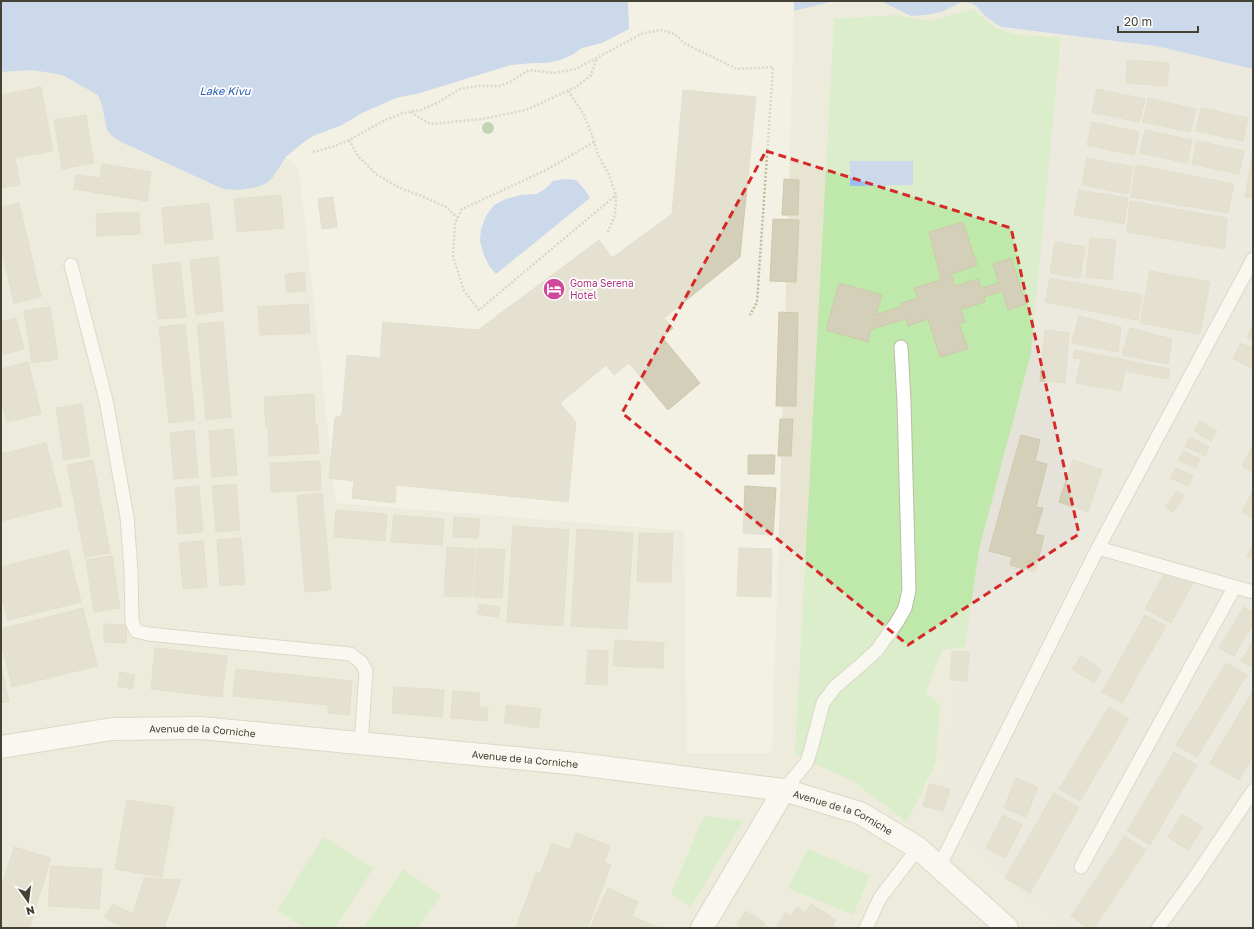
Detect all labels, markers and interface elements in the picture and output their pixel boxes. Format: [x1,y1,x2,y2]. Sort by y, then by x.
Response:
scale bar [1118,8,1198,34]
text: 20 m [1124,14,1152,29]
water label: Lake Kivu [199,84,252,97]
hotel icon: Goma Serena Hotel [541,276,567,302]
place label: Goma Serena Hotel [570,277,634,301]
street label: Avenue de la Corniche [149,722,256,739]
street label: Avenue de la Corniche [471,748,579,770]
street label: Avenue de la Corniche [792,787,895,837]
north arrow [8,881,48,921]
text: N [25,904,36,919]

